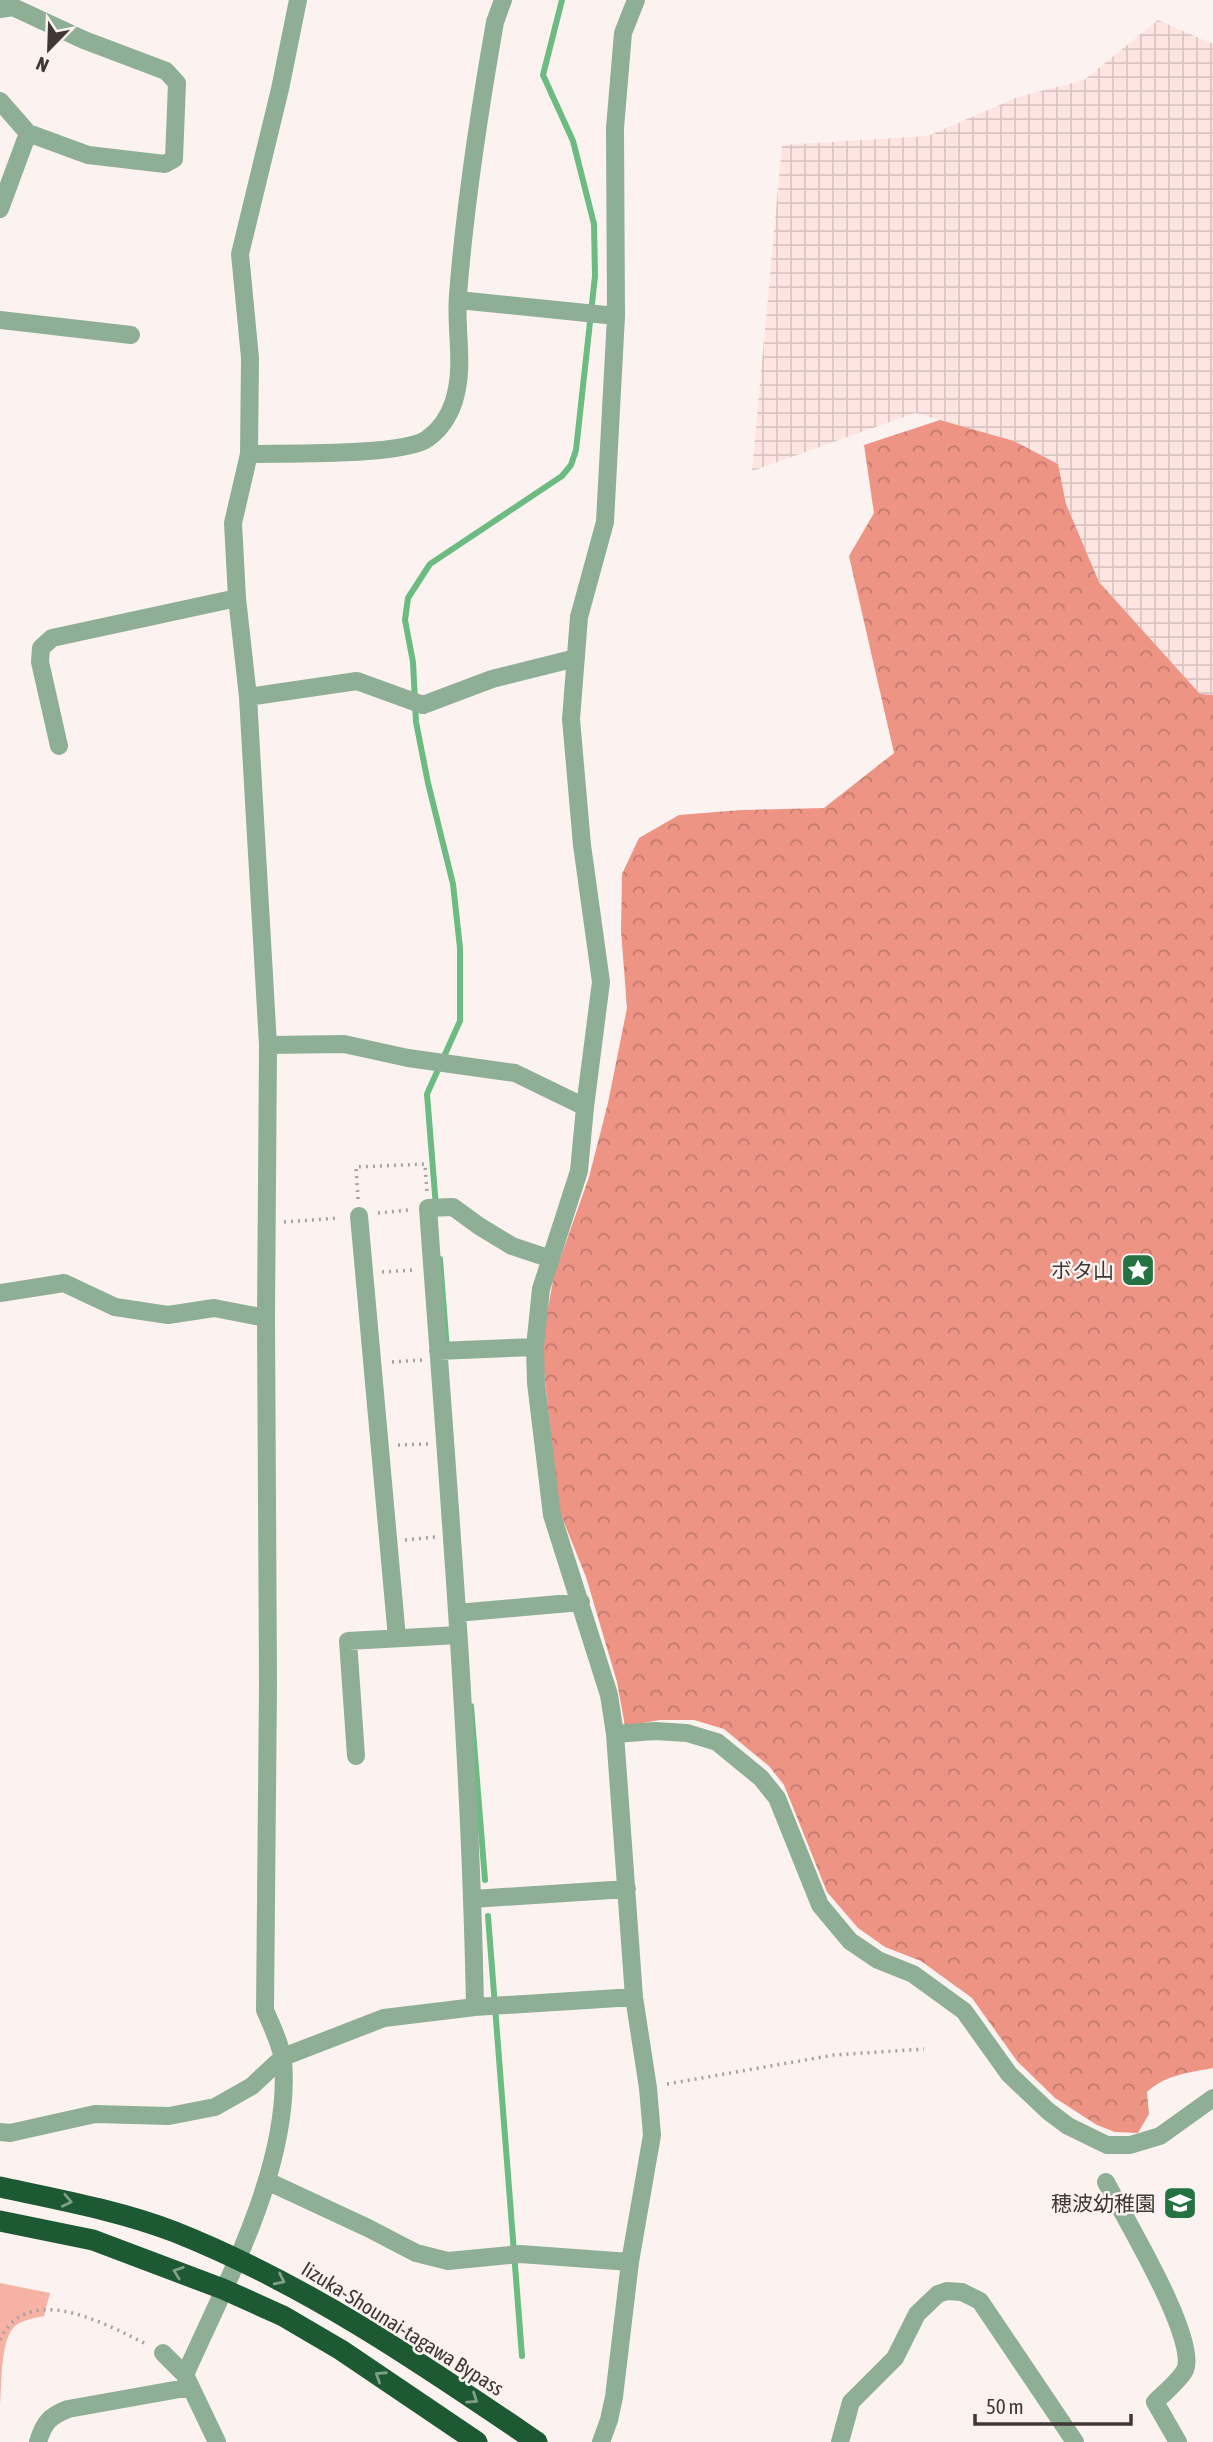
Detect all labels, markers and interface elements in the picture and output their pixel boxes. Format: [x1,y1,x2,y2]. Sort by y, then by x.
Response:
north arrow [14,14,84,84]
text: N [33,52,52,77]
place icon: ボタ山 [1119,1251,1157,1289]
place label: ボタ山 [1051,1258,1114,1282]
school or university icon: 穂波幼稚園 [1161,2184,1199,2222]
place label: 穂波幼稚園 [1051,2191,1156,2215]
one-way arrow [61,2193,73,2208]
street label: Iizuka-Shounai-tagawa Bypass [298,2256,508,2400]
one-way arrow [173,2267,185,2281]
one-way arrow [272,2271,285,2285]
one-way arrow [375,2372,388,2384]
scale bar [975,2382,1131,2426]
one-way arrow [465,2390,478,2403]
text: 50 m [986,2394,1024,2418]

